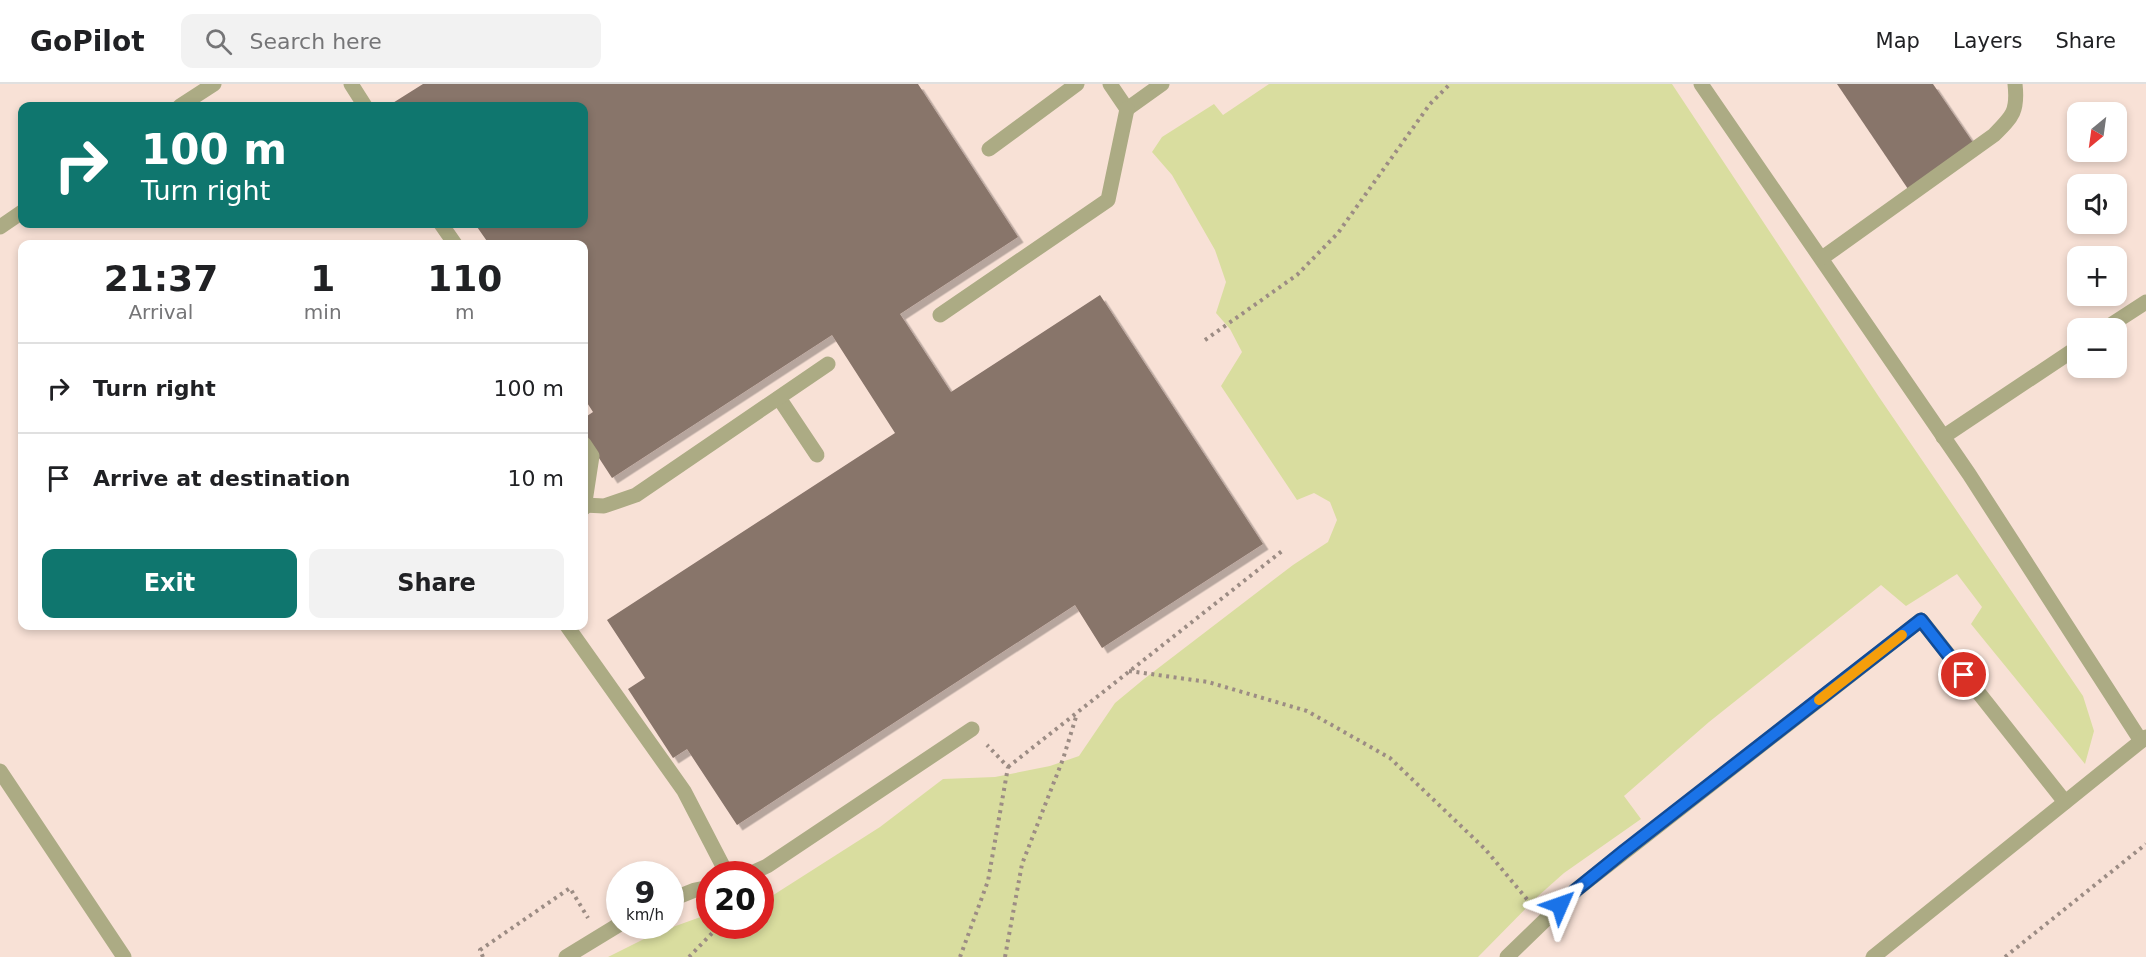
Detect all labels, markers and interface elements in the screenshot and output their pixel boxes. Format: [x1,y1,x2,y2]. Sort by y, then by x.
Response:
search box [181,14,601,68]
text: GoPilot [30,25,145,58]
icon: search [202,25,235,58]
text: Search here [250,29,382,54]
text: Map [1876,29,1920,53]
text: Layers [1953,29,2022,53]
text: Share [2055,29,2116,53]
north arrow [2067,102,2127,162]
map controls [2067,102,2127,378]
text: 100 m [141,125,287,174]
icon: right [42,126,120,204]
button: sound [2067,174,2127,234]
text: Turn right [141,175,270,206]
button: + [2067,246,2127,306]
text: 21:37 [104,258,218,299]
text: 1 [310,258,335,299]
text: 110 [427,258,502,299]
text: Arrival [128,300,193,324]
text: min [304,300,342,324]
text: m [455,300,475,324]
button: − [2067,318,2127,378]
icon: right [42,372,75,405]
text: Turn right [93,376,216,401]
text: 100 m [494,376,564,401]
icon: arrive [42,462,75,495]
text: Arrive at destination [93,466,350,491]
text: 10 m [508,466,564,491]
button: Exit [42,549,297,618]
button: Share [309,549,564,618]
pin [1938,649,1989,700]
icon: arrive [1947,658,1980,691]
speed limit sign: 20 [696,861,774,939]
position arrow [1528,873,1592,937]
text: 9 [635,875,655,910]
text: km/h [626,906,664,924]

